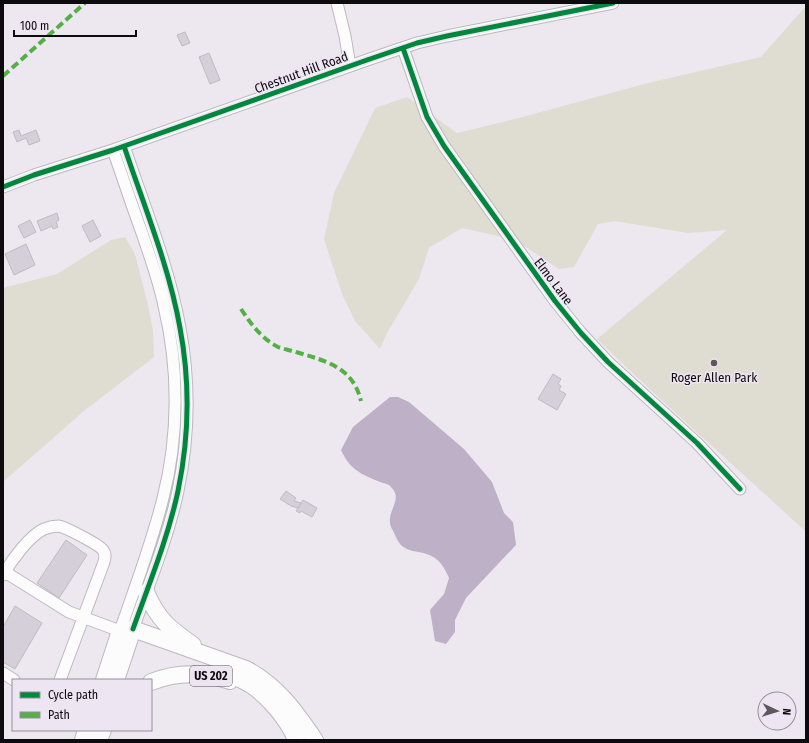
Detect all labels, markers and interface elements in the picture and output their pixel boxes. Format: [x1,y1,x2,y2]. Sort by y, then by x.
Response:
scale bar [14,12,136,38]
text: 100 m [20,19,49,33]
street label: Chestnut Hill Road [252,49,350,96]
street label: Elmo Lane [531,255,576,308]
marker: Roger Allen Park [709,358,719,368]
place label: Roger Allen Park [671,370,758,385]
road number: US 202 [190,666,232,686]
legend [12,679,152,731]
text: Cycle path [48,688,98,702]
north arrow [757,691,797,731]
text: Path [48,708,70,722]
text: N [780,708,793,715]

